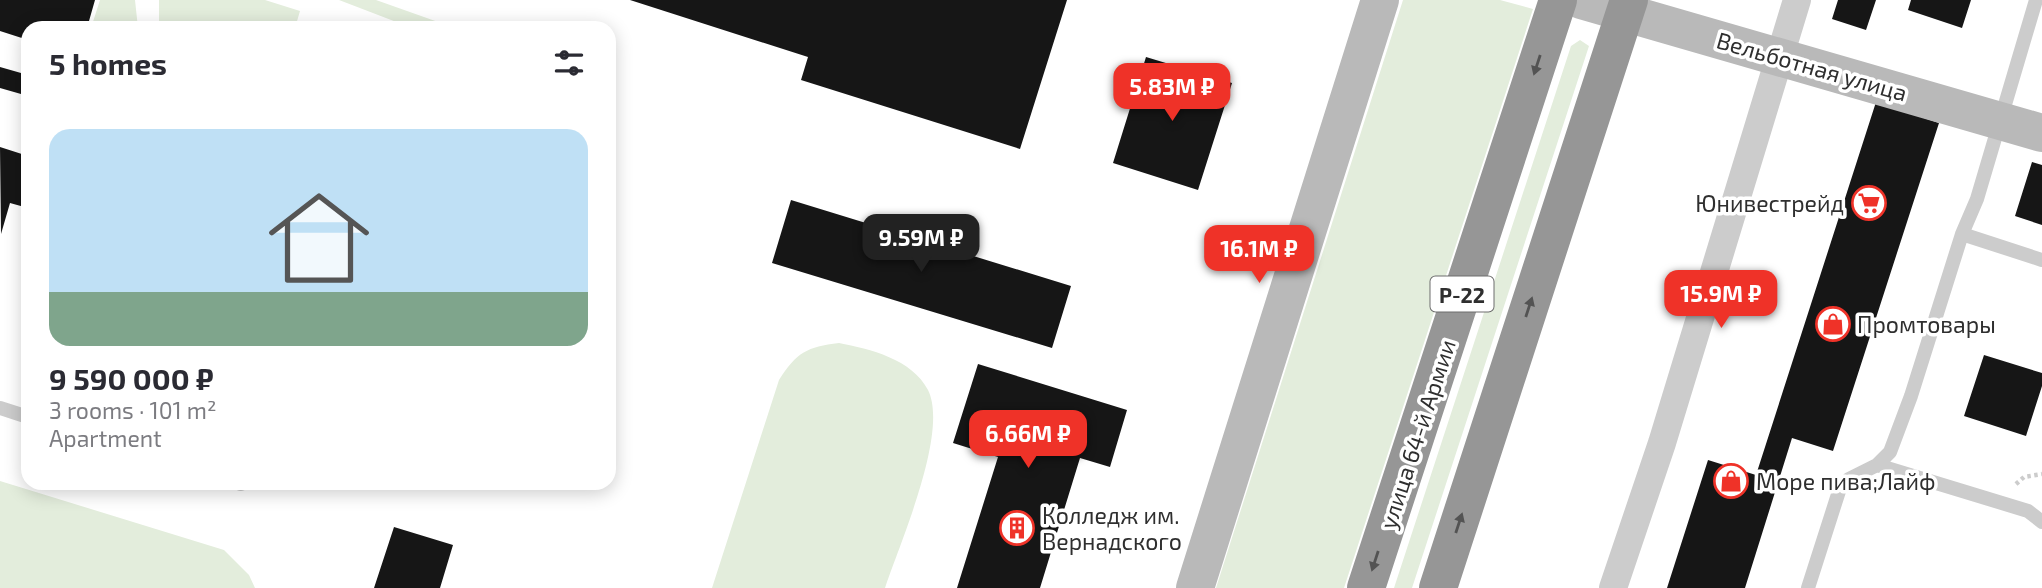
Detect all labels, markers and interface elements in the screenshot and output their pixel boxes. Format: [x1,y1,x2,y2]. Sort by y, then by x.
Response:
street label: Вельботная улица [1713,25,1910,108]
icon: filters [550,44,588,82]
text: 5 homes [49,45,167,81]
one-way arrow [1531,55,1542,76]
pin: 5.83M ₽ [1107,64,1237,123]
text: 5.83M ₽ [1129,72,1215,100]
icon: home [256,175,382,301]
supermarket icon: Юнивестрейд [1850,184,1888,222]
place label: Юнивестрейд [1695,189,1844,217]
pin: 9.59M ₽ [856,215,986,274]
text: 9.59M ₽ [878,223,964,251]
pin: 16.1M ₽ [1194,226,1324,285]
text: 16.1M ₽ [1220,234,1298,262]
pin: 15.9M ₽ [1656,270,1786,330]
road number: Р-22 [1430,276,1494,312]
text: 15.9M ₽ [1680,279,1762,307]
one-way arrow [1525,296,1535,317]
shop icon: Промтовары [1814,305,1852,343]
place label: Промтовары [1857,310,1996,338]
street label: улица 64-й Армии [1373,336,1462,533]
text: 9 590 000 ₽ [49,360,214,396]
text: 3 rooms · 101 m² [49,396,216,424]
pin: 6.66M ₽ [963,410,1093,470]
text: 6.66M ₽ [985,419,1071,447]
text: Apartment [49,424,162,452]
shop icon: Море пива;Лайф [1712,462,1750,500]
place label: Море пива;Лайф [1756,467,1936,495]
place label: Колледж им. Вернадского [1042,501,1182,555]
building icon: Колледж им. Вернадского [998,509,1036,547]
one-way arrow [1454,512,1465,533]
one-way arrow [1370,550,1380,571]

